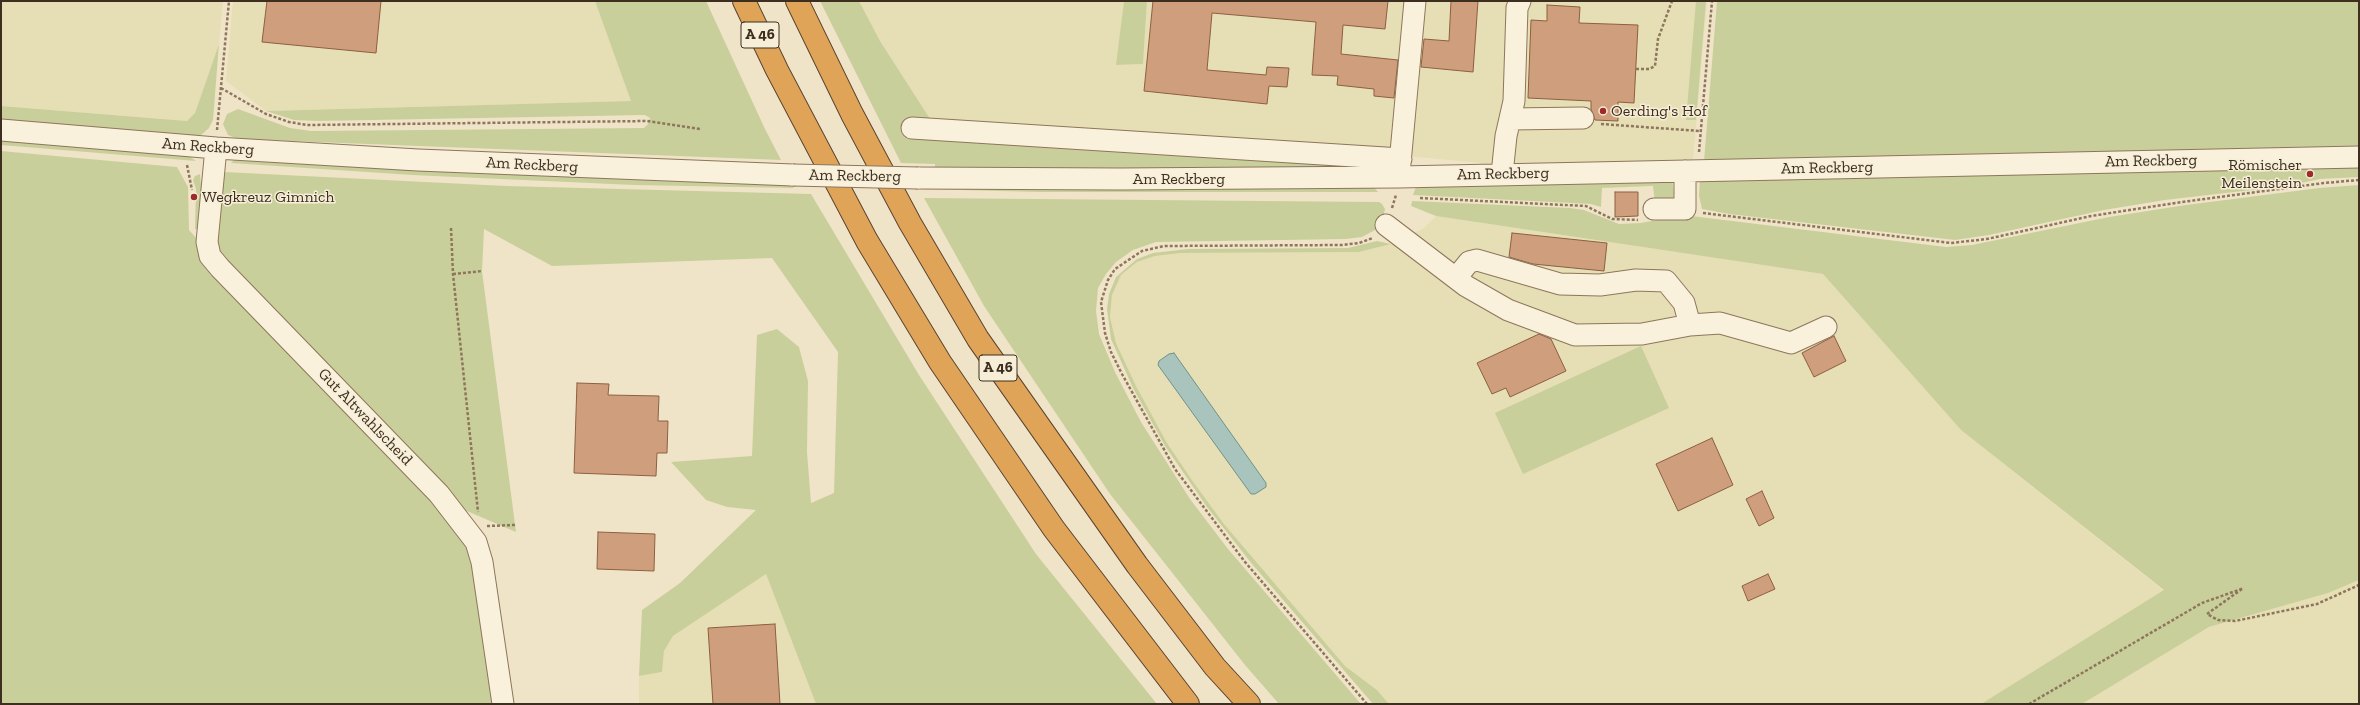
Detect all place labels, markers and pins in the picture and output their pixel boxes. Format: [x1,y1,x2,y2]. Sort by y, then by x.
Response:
place label: Oerding's Hof [1611,101,1707,121]
marker: Oerding's Hof [1598,106,1608,116]
place label: Römischer Meilenstein [2221,155,2302,193]
marker: Römischer Meilenstein [2305,169,2315,179]
place label: Wegkreuz Gimnich [202,187,334,207]
marker: Wegkreuz Gimnich [189,192,199,202]

